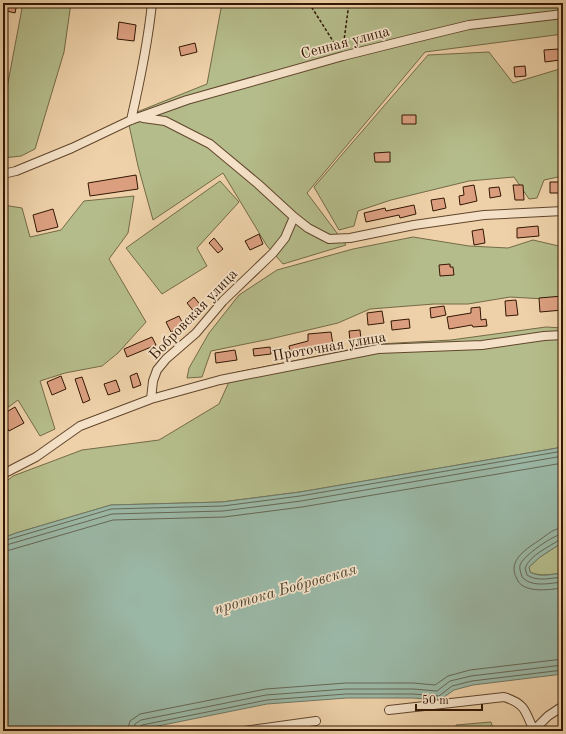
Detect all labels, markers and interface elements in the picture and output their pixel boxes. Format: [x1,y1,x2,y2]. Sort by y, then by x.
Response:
street label: Сенная улица [299,24,392,62]
street label: Бобровская улица [147,266,241,363]
street label: Проточная улица [271,330,388,365]
water label: протока Бобровская [212,562,359,618]
scale bar [416,686,482,712]
text: 50 m [422,694,449,707]

